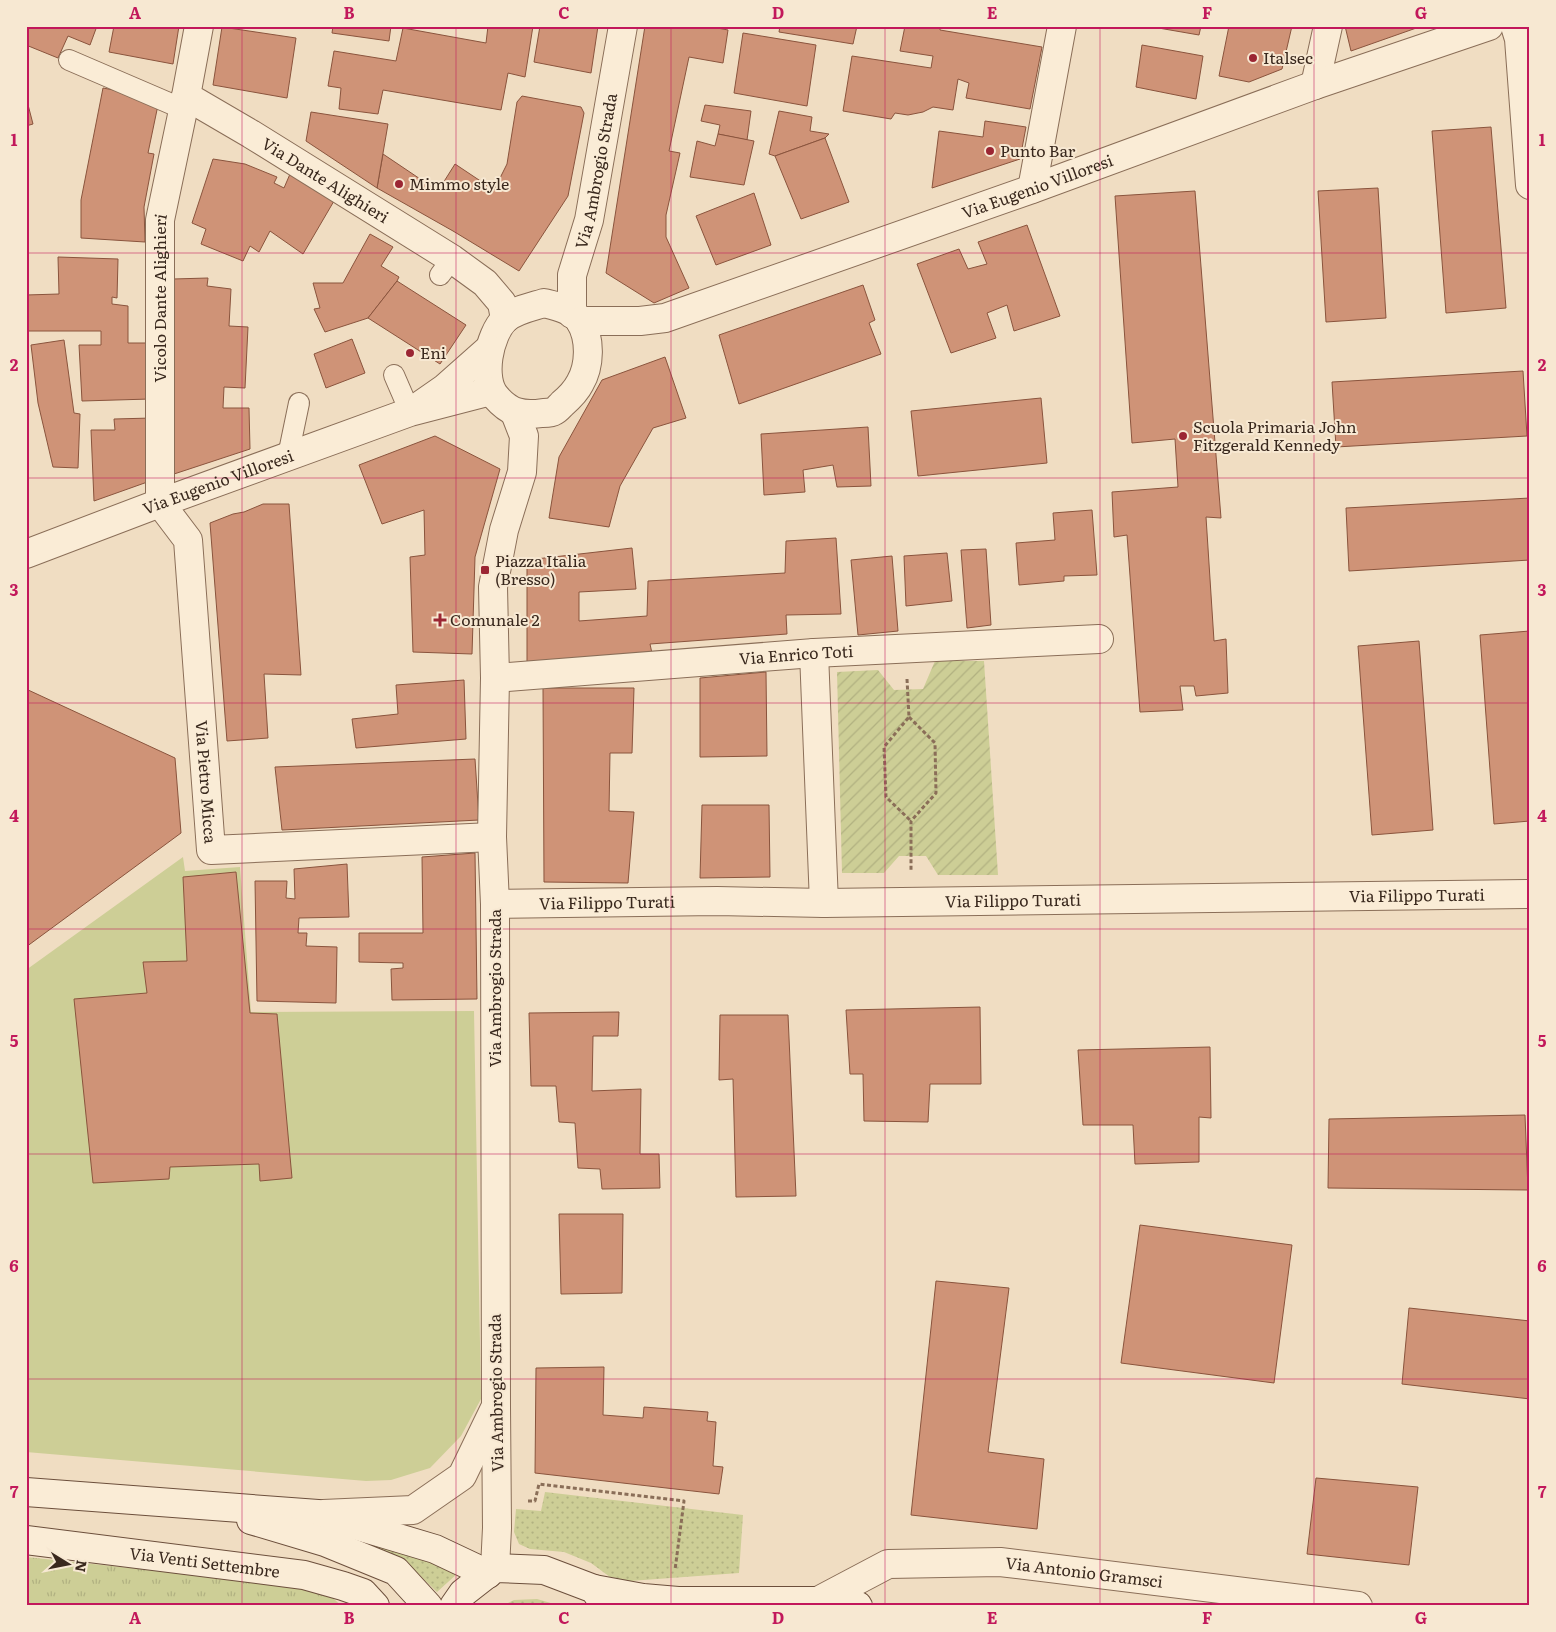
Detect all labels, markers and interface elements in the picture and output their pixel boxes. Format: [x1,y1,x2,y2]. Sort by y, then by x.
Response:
text: A [129,0,141,24]
text: B [343,0,355,24]
text: C [558,0,570,24]
text: D [772,0,784,24]
text: E [987,0,998,24]
text: F [1202,0,1212,24]
text: G [1415,0,1427,24]
place label: Italsec [1263,45,1313,69]
marker: Italsec [1247,52,1259,64]
street label: Via Ambrogio Strada [568,91,622,252]
text: 1 [11,127,18,151]
text: 1 [1539,127,1546,151]
street label: Via Dante Alighieri [258,131,394,228]
place label: Punto Bar [1000,138,1076,162]
marker: Punto Bar [984,145,996,157]
street label: Via Eugenio Villoresi [958,147,1116,224]
place label: Mimmo style [409,171,509,195]
marker: Mimmo style [393,178,405,190]
street label: Vicolo Dante Alighieri [147,211,172,382]
place label: Eni [420,340,446,364]
marker: Eni [404,347,416,359]
text: 2 [10,352,19,376]
text: 2 [1538,352,1547,376]
place label: Scuola Primaria John Fitzgerald Kennedy [1193,414,1357,456]
marker: Scuola Primaria John Fitzgerald Kennedy [1177,430,1189,442]
street label: Via Eugenio Villoresi [139,443,296,520]
place label: Piazza Italia (Bresso) [495,548,587,590]
marker: Piazza Italia (Bresso) [479,564,491,576]
text: 3 [10,577,19,601]
text: 3 [1538,577,1547,601]
place label: Comunale 2 [450,607,540,631]
marker: Comunale 2 [434,614,446,626]
street label: Via Enrico Toti [738,638,854,670]
street label: Via Pietro Micca [190,719,224,845]
text: 4 [9,803,19,827]
text: 4 [1537,803,1547,827]
street label: Via Filippo Turati [1349,882,1485,907]
street label: Via Filippo Turati [945,887,1081,912]
street label: Via Filippo Turati [539,889,675,914]
street label: Via Ambrogio Strada [482,908,506,1067]
text: 5 [10,1028,19,1052]
text: 5 [1538,1028,1547,1052]
text: 6 [9,1253,19,1277]
text: 6 [1537,1253,1547,1277]
street label: Via Ambrogio Strada [482,1313,508,1472]
text: 7 [10,1479,19,1503]
text: 7 [1538,1479,1547,1503]
north arrow [42,1540,92,1590]
street label: Via Venti Settembre [128,1540,281,1583]
street label: Via Antonio Gramsci [1004,1550,1164,1593]
text: N [71,1559,93,1574]
text: A [129,1605,141,1629]
text: B [343,1605,355,1629]
text: C [558,1605,570,1629]
text: D [772,1605,784,1629]
text: E [987,1605,998,1629]
text: F [1202,1605,1212,1629]
text: G [1415,1605,1427,1629]

